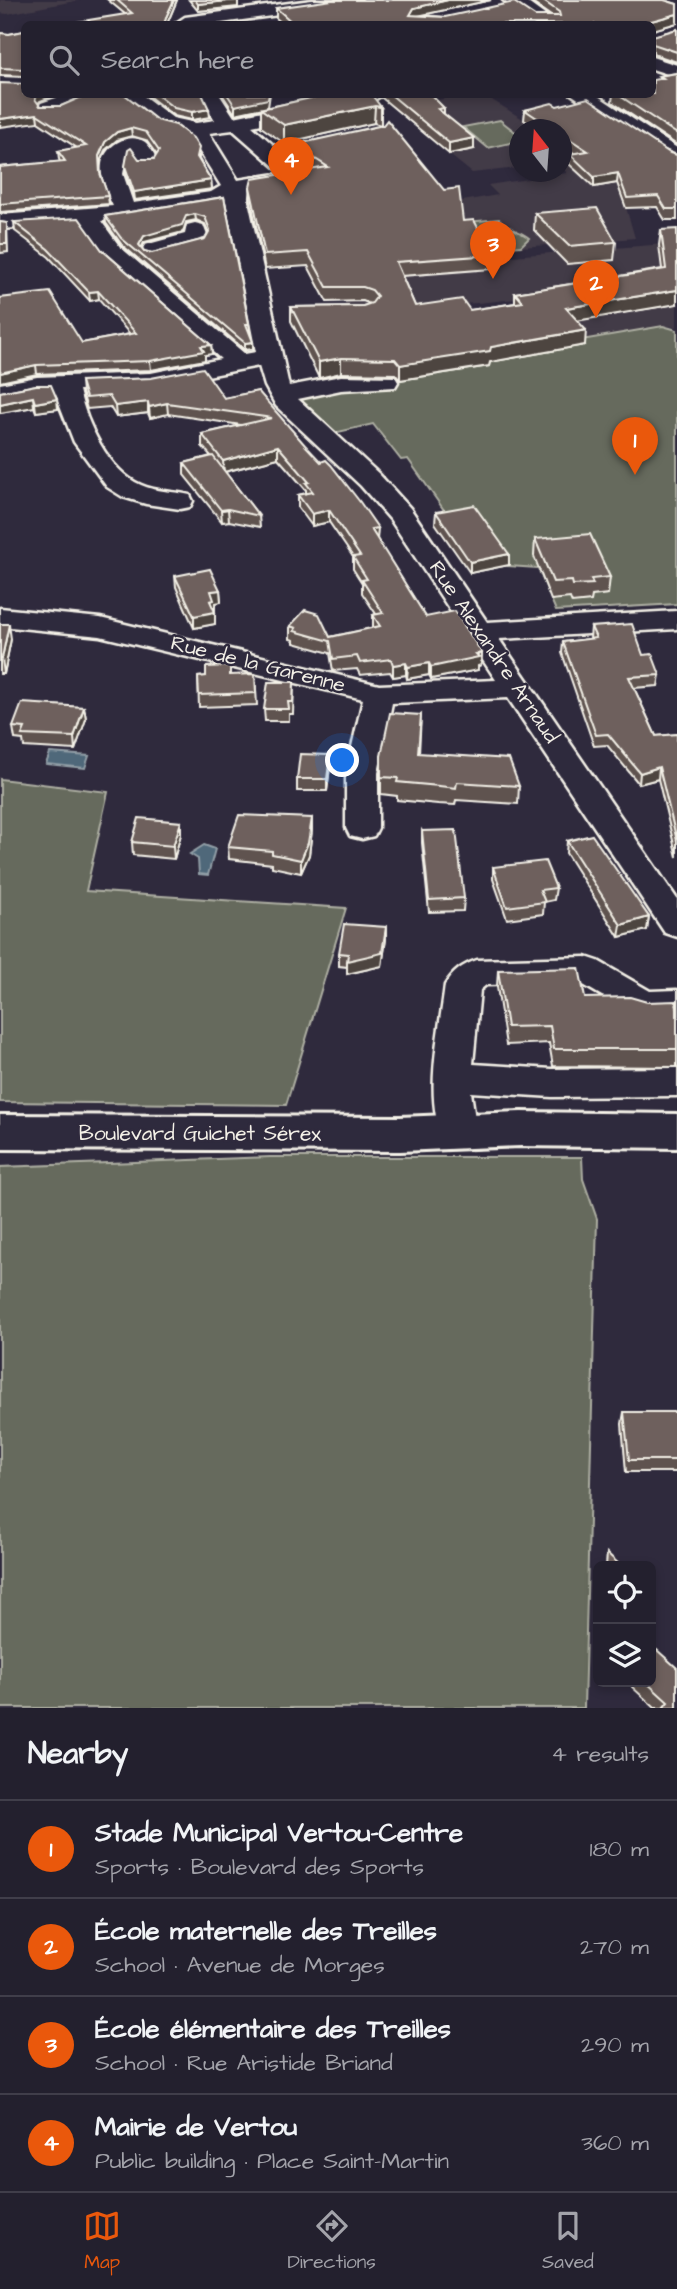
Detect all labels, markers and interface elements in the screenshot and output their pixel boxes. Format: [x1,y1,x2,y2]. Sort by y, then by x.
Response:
search box [21,21,656,98]
icon: search [45,41,83,79]
text: Search here [101,42,254,78]
north arrow [509,119,572,182]
pin: 4 [268,137,314,195]
pin: 3 [470,221,516,279]
pin: 2 [573,260,619,318]
pin: 1 [612,417,658,475]
street label: Rue Alexandre Arnaud [422,555,566,749]
street label: Rue de la Garenne [168,628,348,700]
your location [325,743,359,777]
street label: Boulevard Guichet Sérex [79,1119,321,1148]
map controls [593,1561,656,1687]
button: locate [593,1561,656,1624]
button: layers [593,1624,656,1687]
text: Nearby [28,1733,128,1775]
text: 4 results [551,1738,649,1770]
text: Stade Municipal Vertou-Centre [95,1815,463,1851]
text: 1 [50,1833,52,1865]
text: 180 m [590,1833,649,1865]
text: Sports · Boulevard des Sports [95,1851,424,1883]
text: École maternelle des Treilles [95,1913,437,1949]
text: 2 [44,1931,58,1963]
text: 270 m [580,1931,649,1963]
text: School · Avenue de Morges [95,1949,385,1981]
text: École élémentaire des Treilles [95,2011,451,2047]
text: 3 [45,2029,57,2061]
text: 290 m [581,2029,649,2061]
text: School · Rue Aristide Briand [95,2047,393,2079]
text: Mairie de Vertou [95,2109,297,2145]
text: 4 [43,2127,59,2159]
text: 360 m [581,2127,649,2159]
text: Public building · Place Saint-Martin [95,2145,449,2177]
tab: Map [83,2207,121,2276]
tab: Directions [287,2207,376,2276]
tab: Saved [542,2207,594,2276]

